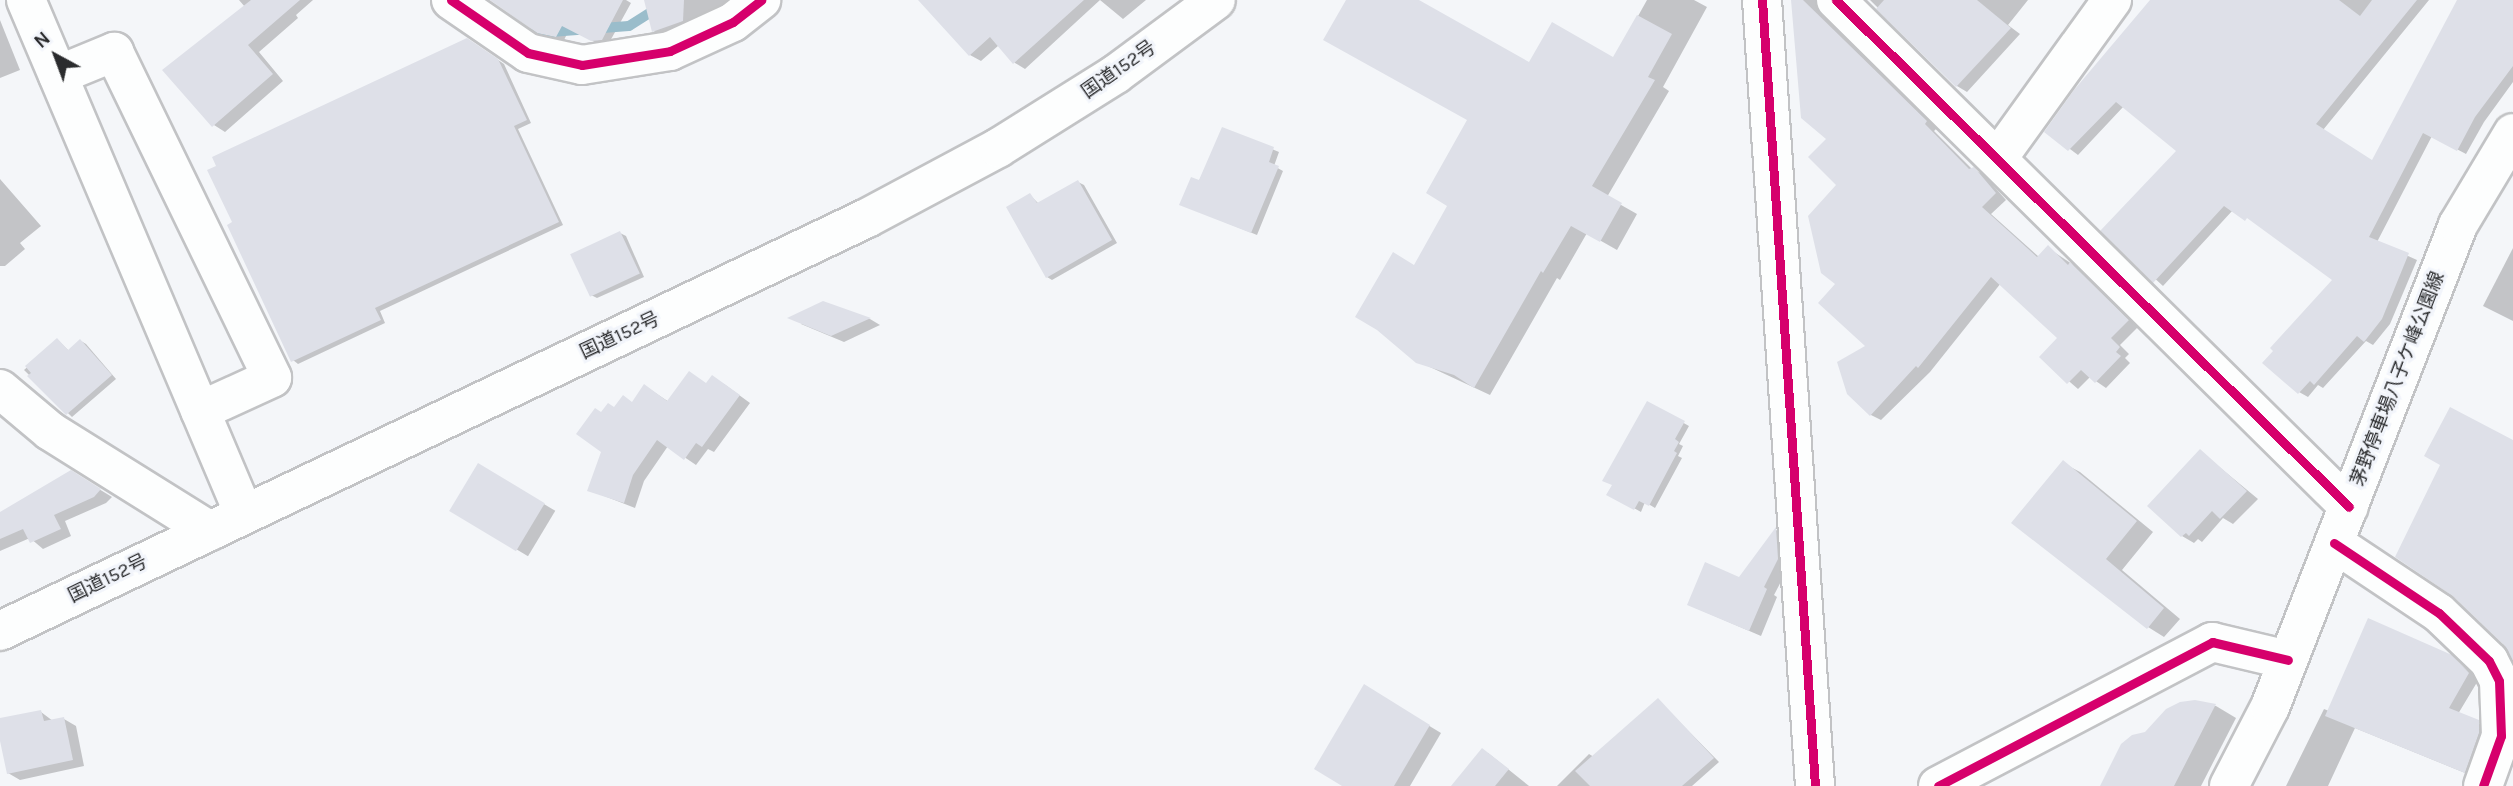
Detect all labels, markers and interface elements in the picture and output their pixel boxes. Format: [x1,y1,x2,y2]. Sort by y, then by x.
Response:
north arrow [21,21,91,91]
text: N [30,27,55,53]
street label: 国道152号 [1078,36,1160,104]
street label: 茅野停車場八子ケ峰公園線 [2347,268,2449,490]
street label: 国道152号 [577,308,663,364]
street label: 国道152号 [65,550,151,608]

